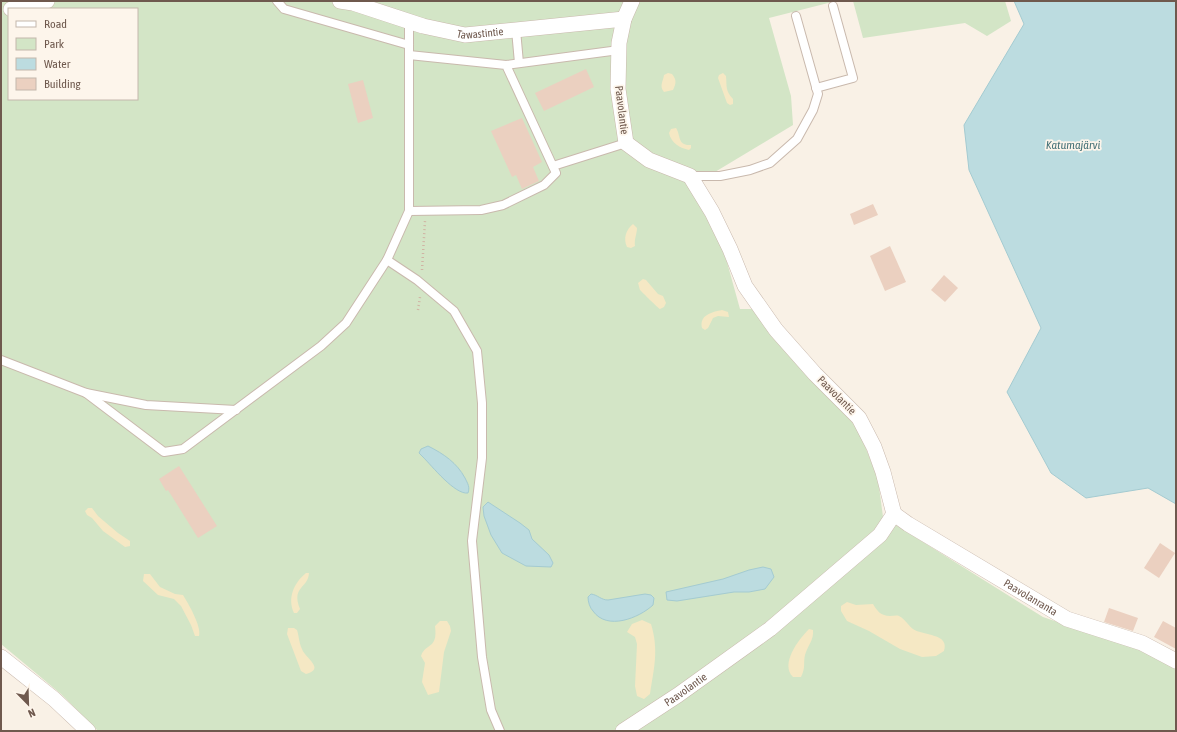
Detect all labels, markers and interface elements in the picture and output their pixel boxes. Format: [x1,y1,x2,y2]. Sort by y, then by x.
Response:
legend [8,8,138,100]
text: Road [44,17,67,31]
street label: Tawastintie [456,25,504,41]
text: Park [44,37,65,51]
text: Water [44,57,71,71]
text: Building [44,77,82,91]
street label: Paavolantie [613,85,631,135]
water label: Katumajärvi [1046,138,1100,152]
street label: Paavolantie [815,373,859,417]
street label: Paavolanranta [1002,577,1060,618]
street label: Paavolantie [662,670,709,708]
north arrow [8,684,48,724]
text: N [27,706,37,720]

